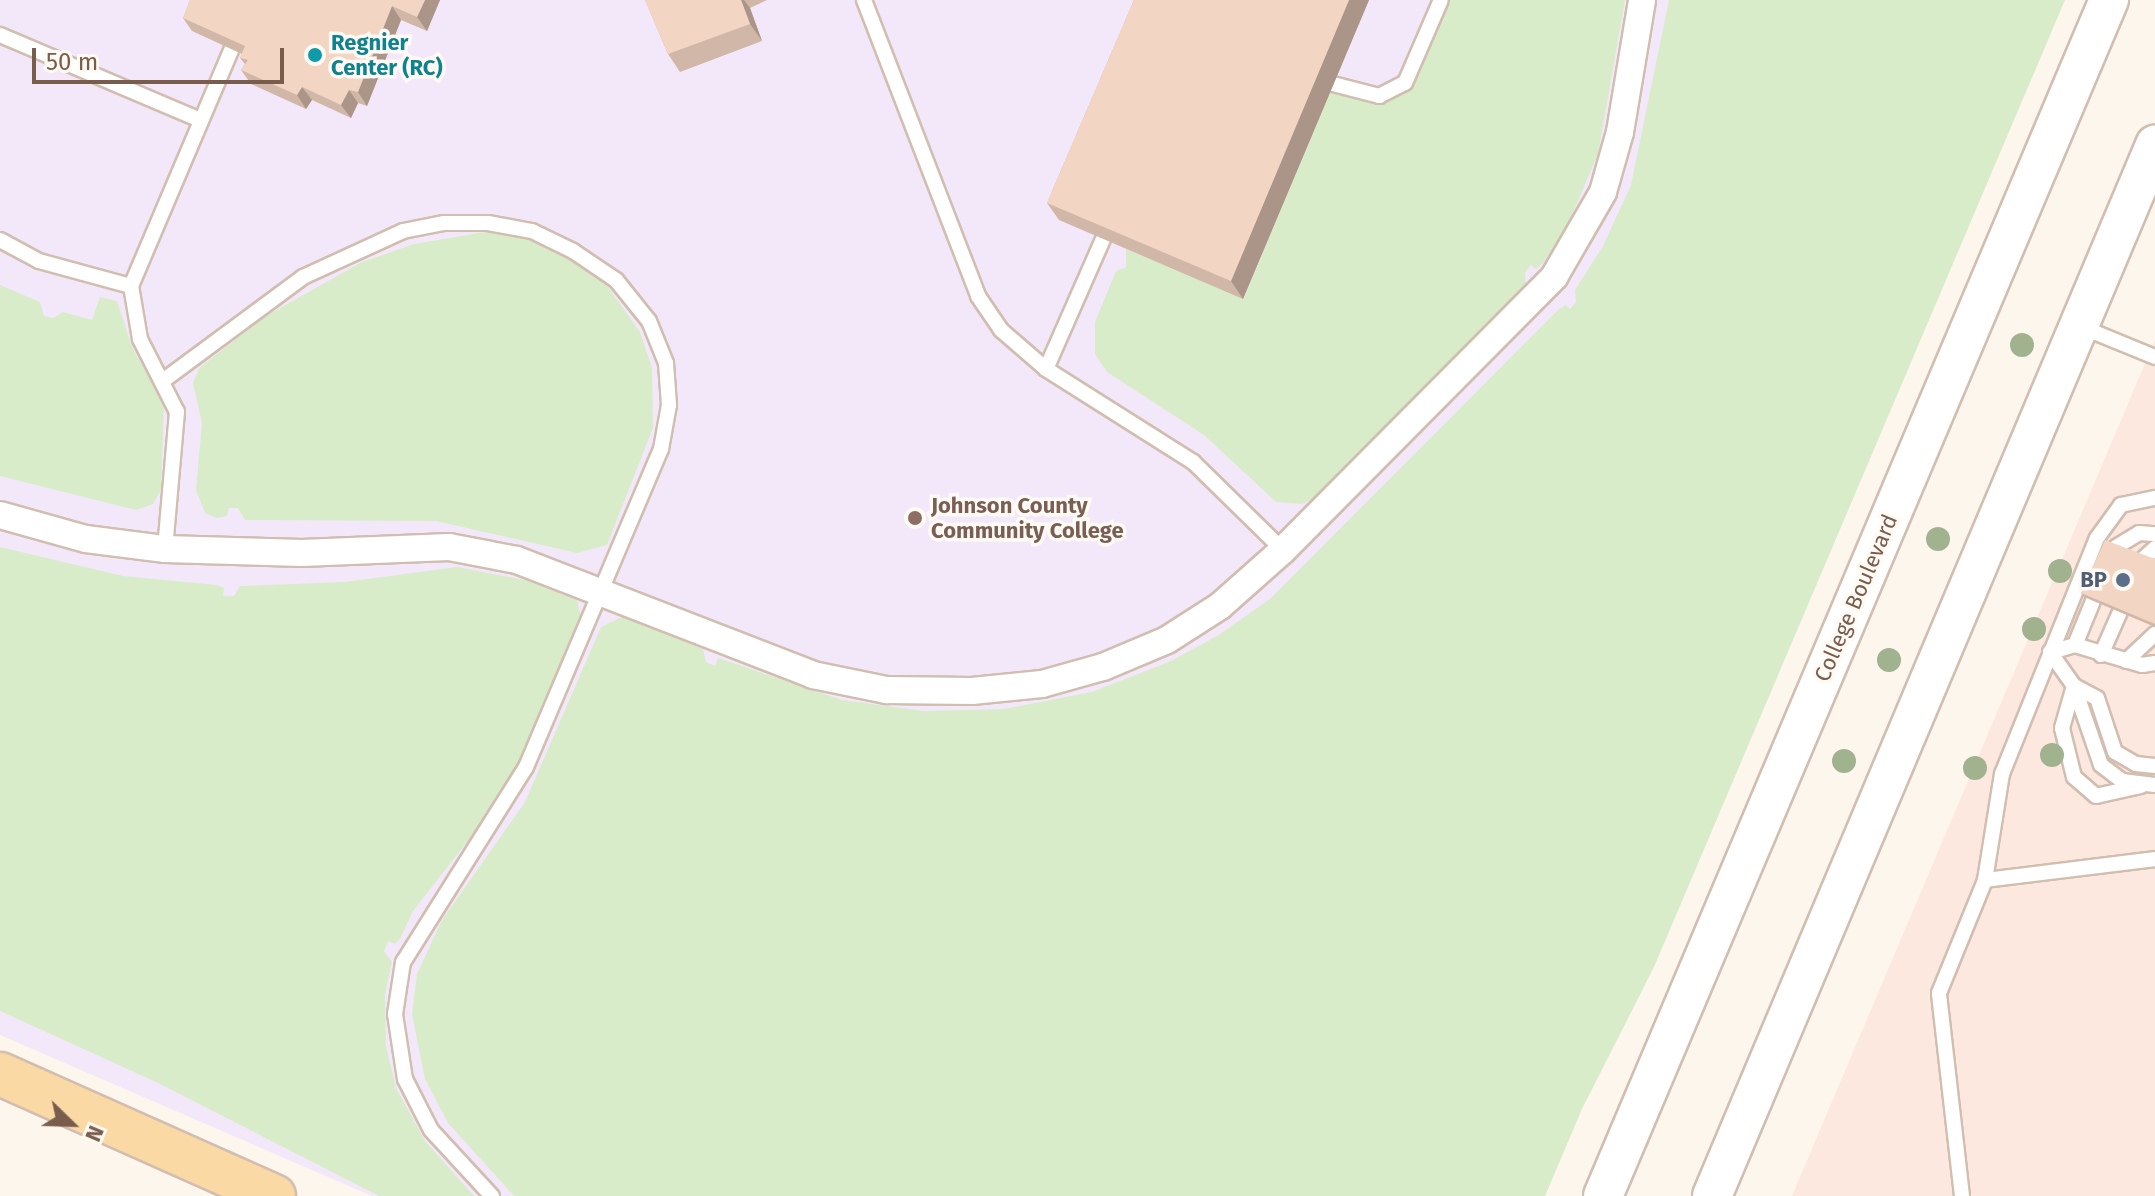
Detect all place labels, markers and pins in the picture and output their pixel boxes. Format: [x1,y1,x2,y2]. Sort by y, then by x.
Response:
place label: Regnier Center (RC) [331,29,443,80]
marker: Regnier Center (RC) [306,46,324,64]
place label: Johnson County Community College [931,492,1124,544]
marker: Johnson County Community College [906,509,924,527]
place label: BP [2080,567,2107,593]
marker: BP [2114,571,2132,589]

